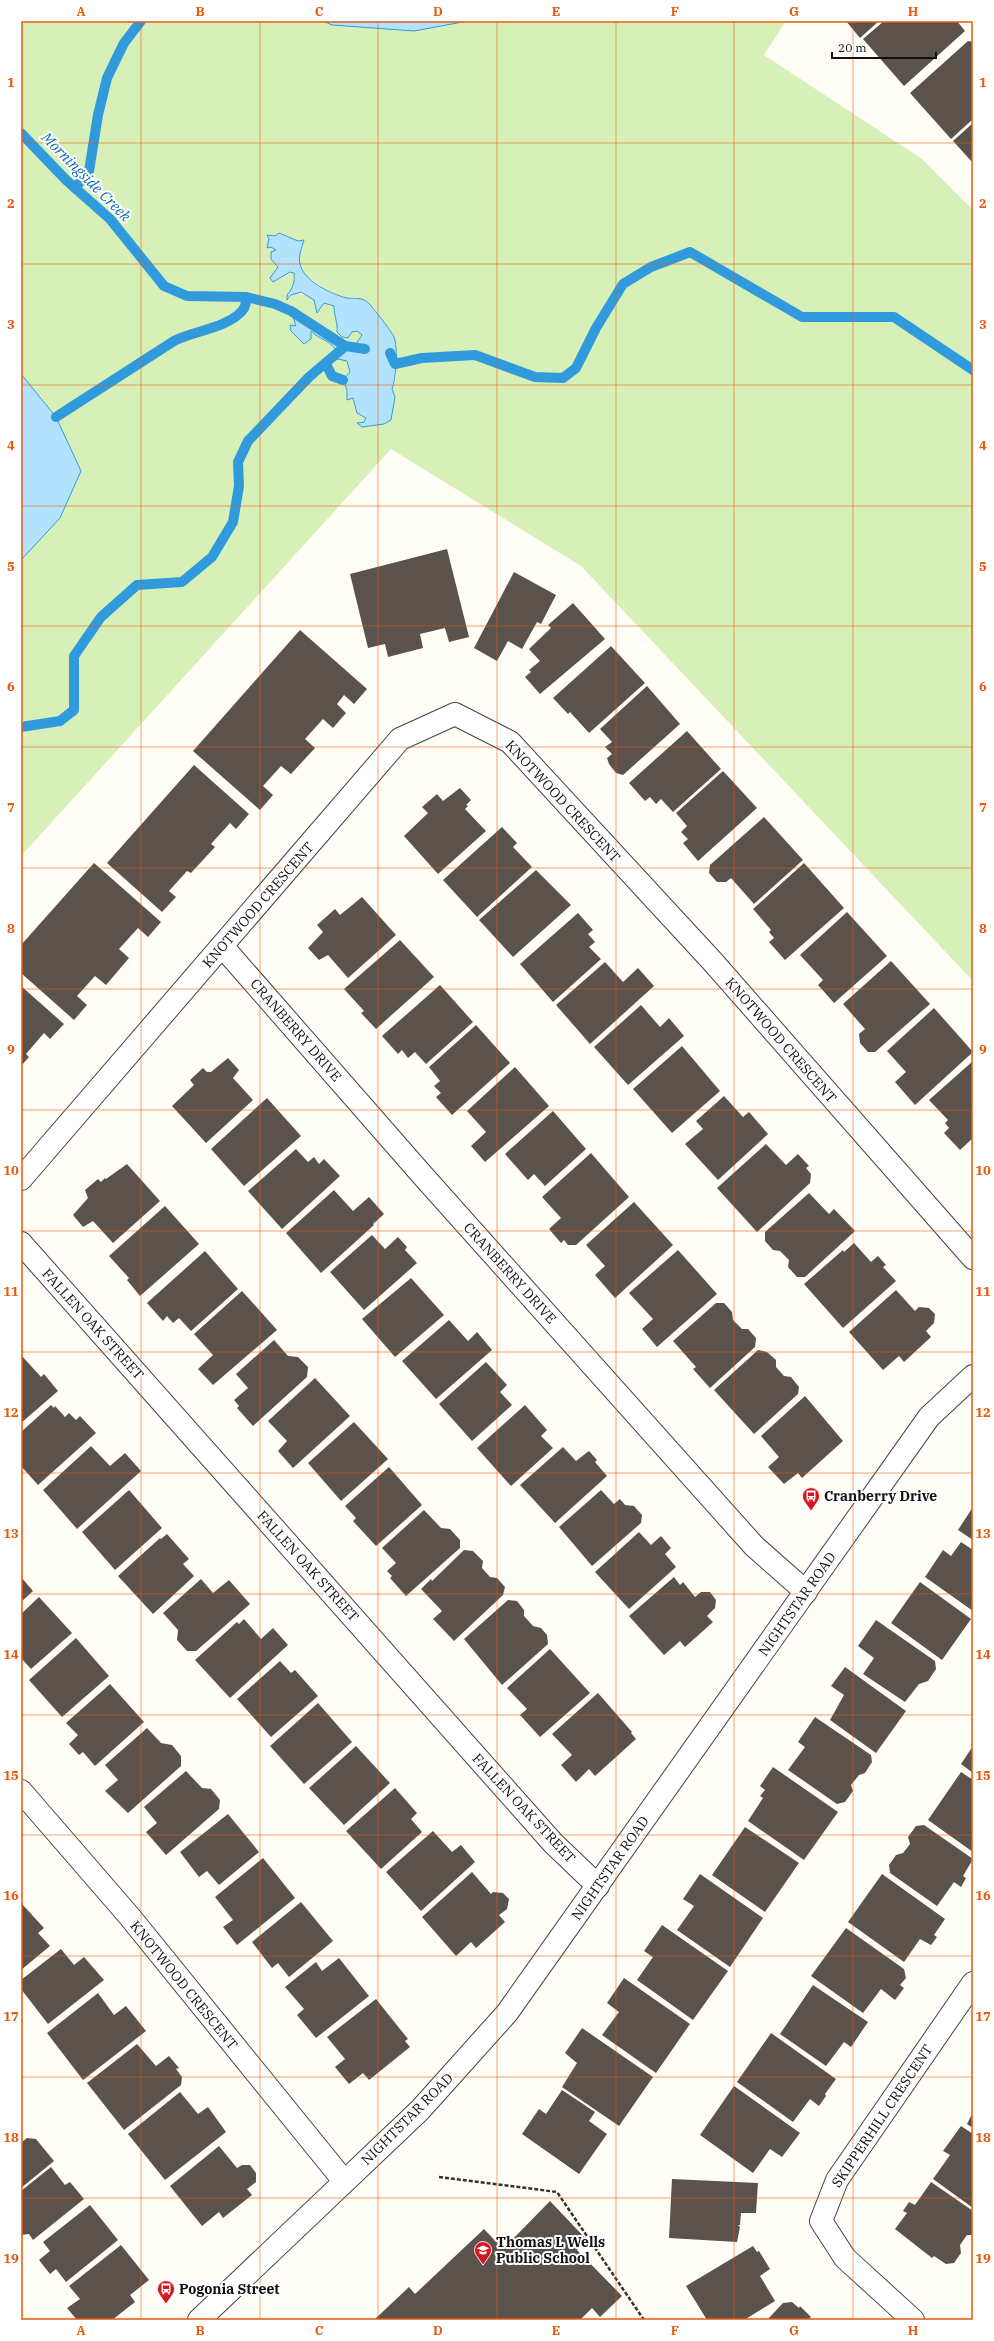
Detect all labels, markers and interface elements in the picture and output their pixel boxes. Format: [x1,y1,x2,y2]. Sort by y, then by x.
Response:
text: A [76,3,86,20]
text: B [195,3,205,20]
text: C [315,3,324,20]
text: D [433,3,443,20]
text: E [552,3,560,20]
text: F [671,3,679,20]
text: G [789,3,799,20]
text: H [908,3,919,20]
scale bar [832,34,936,60]
text: 20 m [838,40,867,55]
text: 1 [7,74,15,91]
text: 1 [979,74,987,91]
water label: Morningside Creek [37,127,135,225]
text: 2 [7,195,15,212]
text: 2 [979,195,987,212]
text: 3 [7,316,15,333]
text: 3 [979,316,987,333]
text: 4 [7,437,15,454]
text: 4 [979,437,987,454]
text: 5 [7,558,15,575]
text: 5 [979,558,987,575]
text: 6 [7,678,15,695]
text: 6 [979,678,987,695]
street label: KNOTWOOD CRESCENT [502,736,624,866]
text: 7 [7,799,15,816]
text: 7 [979,799,987,816]
street label: KNOTWOOD CRESCENT [199,839,317,971]
text: 8 [7,920,15,937]
text: 8 [979,920,987,937]
street label: KNOTWOOD CRESCENT [722,974,840,1106]
street label: CRANBERRY DRIVE [246,975,346,1085]
text: 9 [7,1041,15,1058]
text: 9 [979,1041,987,1058]
text: 10 [3,1162,19,1179]
text: 10 [975,1162,991,1179]
street label: CRANBERRY DRIVE [460,1219,560,1327]
street label: FALLEN OAK STREET [38,1265,148,1383]
text: 11 [3,1283,19,1300]
text: 11 [975,1283,991,1300]
text: 12 [3,1404,19,1421]
text: 12 [975,1404,991,1421]
bus stop icon: Cranberry Drive [801,1486,821,1511]
place label: Cranberry Drive [824,1487,937,1505]
street label: FALLEN OAK STREET [253,1507,363,1625]
text: 13 [3,1525,19,1542]
text: 13 [975,1525,991,1542]
street label: NIGHTSTAR ROAD [754,1548,840,1660]
text: 14 [3,1646,19,1663]
text: 14 [975,1646,991,1663]
street label: FALLEN OAK STREET [469,1749,579,1867]
text: 15 [3,1767,19,1784]
text: 15 [975,1767,991,1784]
street label: NIGHTSTAR ROAD [567,1812,653,1924]
text: 16 [3,1887,19,1904]
text: 16 [975,1887,991,1904]
street label: KNOTWOOD CRESCENT [126,1917,242,2053]
text: 17 [3,2008,19,2025]
text: 17 [975,2008,991,2025]
street label: SKIPPERHILL CRESCENT [827,2041,937,2191]
street label: NIGHTSTAR ROAD [357,2069,457,2169]
text: 18 [3,2129,19,2146]
text: 18 [975,2129,991,2146]
place label: Thomas L Wells Public School [496,2233,605,2267]
school or university icon: Thomas L Wells Public School [473,2240,493,2265]
text: 19 [3,2250,19,2267]
text: 19 [975,2250,991,2267]
bus stop icon: Pogonia Street [156,2279,176,2304]
place label: Pogonia Street [179,2280,280,2298]
text: A [76,2322,86,2339]
text: B [195,2322,205,2339]
text: C [315,2322,324,2339]
text: D [433,2322,443,2339]
text: E [552,2322,560,2339]
text: F [671,2322,679,2339]
text: G [789,2322,799,2339]
text: H [908,2322,919,2339]

